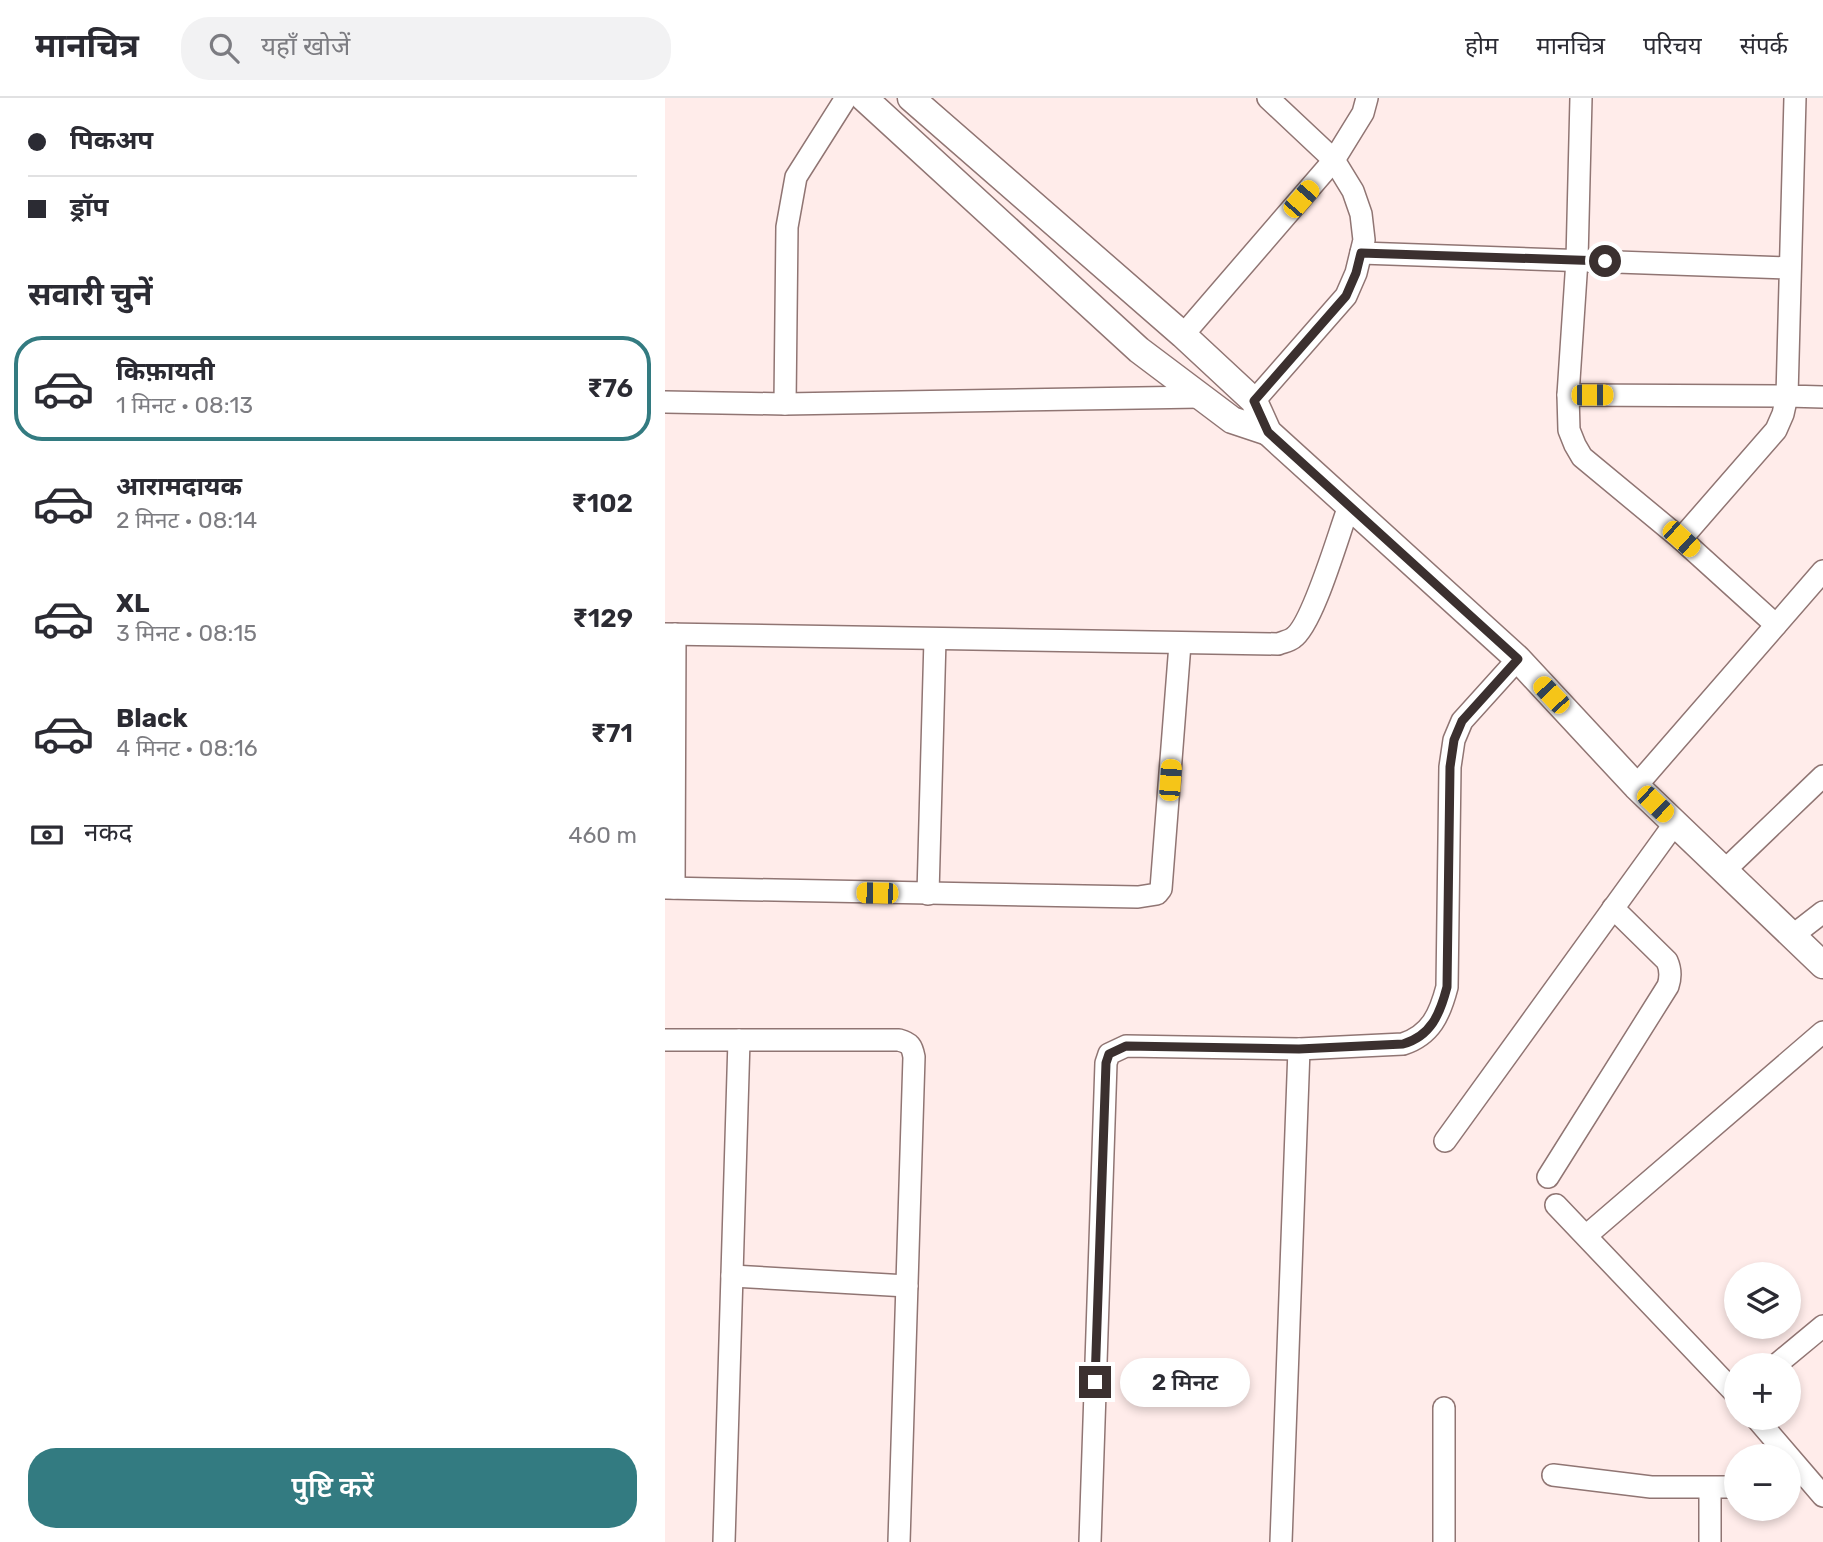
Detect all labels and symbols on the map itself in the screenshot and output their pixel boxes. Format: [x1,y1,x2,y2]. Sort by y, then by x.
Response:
car [1280,176,1323,222]
route start [1589,245,1621,277]
car [1572,385,1614,406]
car [1659,517,1704,561]
car [1529,672,1574,718]
car [1159,758,1182,802]
car [1633,782,1678,826]
car [856,882,899,904]
callout: 2 मिनट [1119,1358,1249,1406]
route end [1079,1366,1111,1398]

